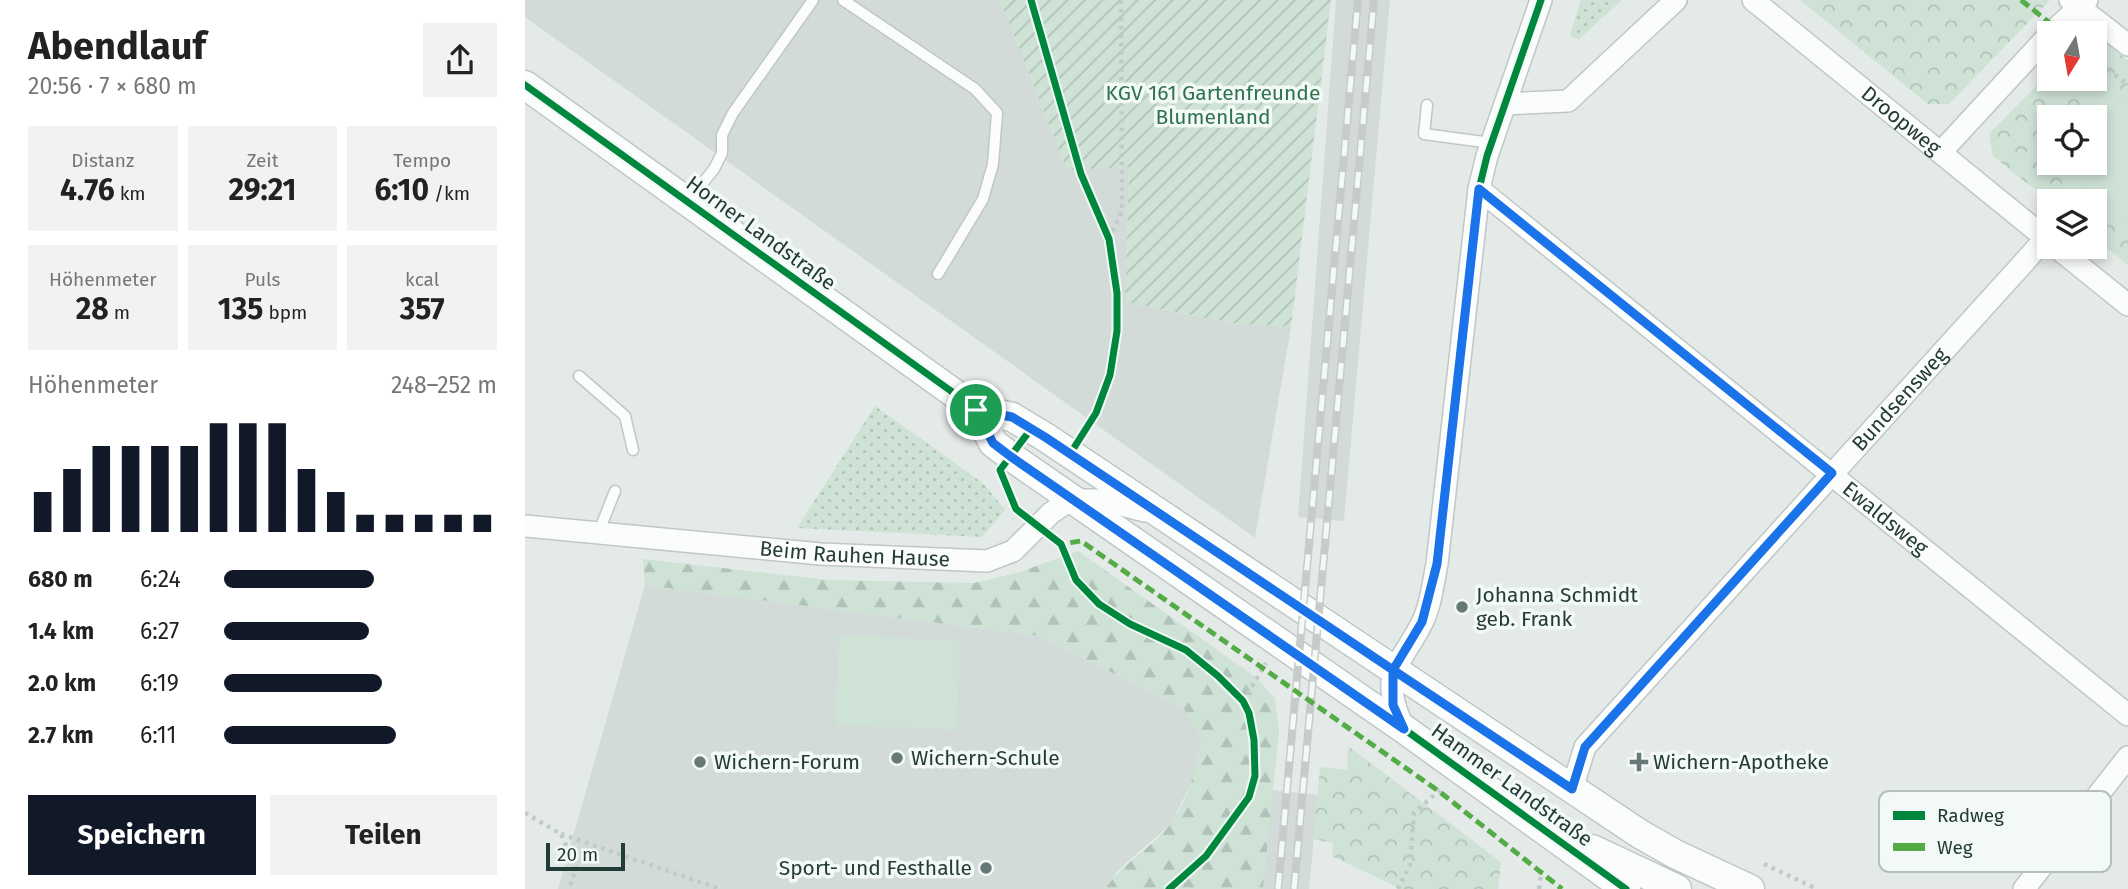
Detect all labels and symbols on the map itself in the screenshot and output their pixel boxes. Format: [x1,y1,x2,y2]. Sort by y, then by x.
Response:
north arrow [2037,21,2107,91]
park label: KGV 161 Gartenfreunde Blumenland [1106,80,1320,130]
street label: Droopweg [1856,80,1946,161]
street label: Horner Landstraße [681,170,841,296]
street label: Bundsensweg [1846,342,1953,456]
pin [946,380,1006,440]
street label: Ewaldsweg [1837,476,1933,561]
street label: Beim Rauhen Hause [758,535,951,572]
place label: Johanna Schmidt geb. Frank [1476,582,1638,632]
marker: Johanna Schmidt geb. Frank [1454,599,1470,615]
street label: Hammer Landstraße [1426,718,1598,852]
place label: Wichern-Schule [911,745,1060,771]
place label: Wichern-Forum [714,749,860,775]
place label: Wichern-Apotheke [1653,749,1829,775]
marker: Wichern-Schule [889,750,905,766]
marker: Wichern-Forum [692,754,708,770]
marker: Wichern-Apotheke [1631,754,1647,770]
legend [1879,791,2111,872]
text: Radweg [1937,804,2004,827]
text: Weg [1937,836,1973,859]
scale bar [546,840,625,872]
place label: Sport- und Festhalle [779,855,972,881]
marker: Sport- und Festhalle [978,860,994,876]

